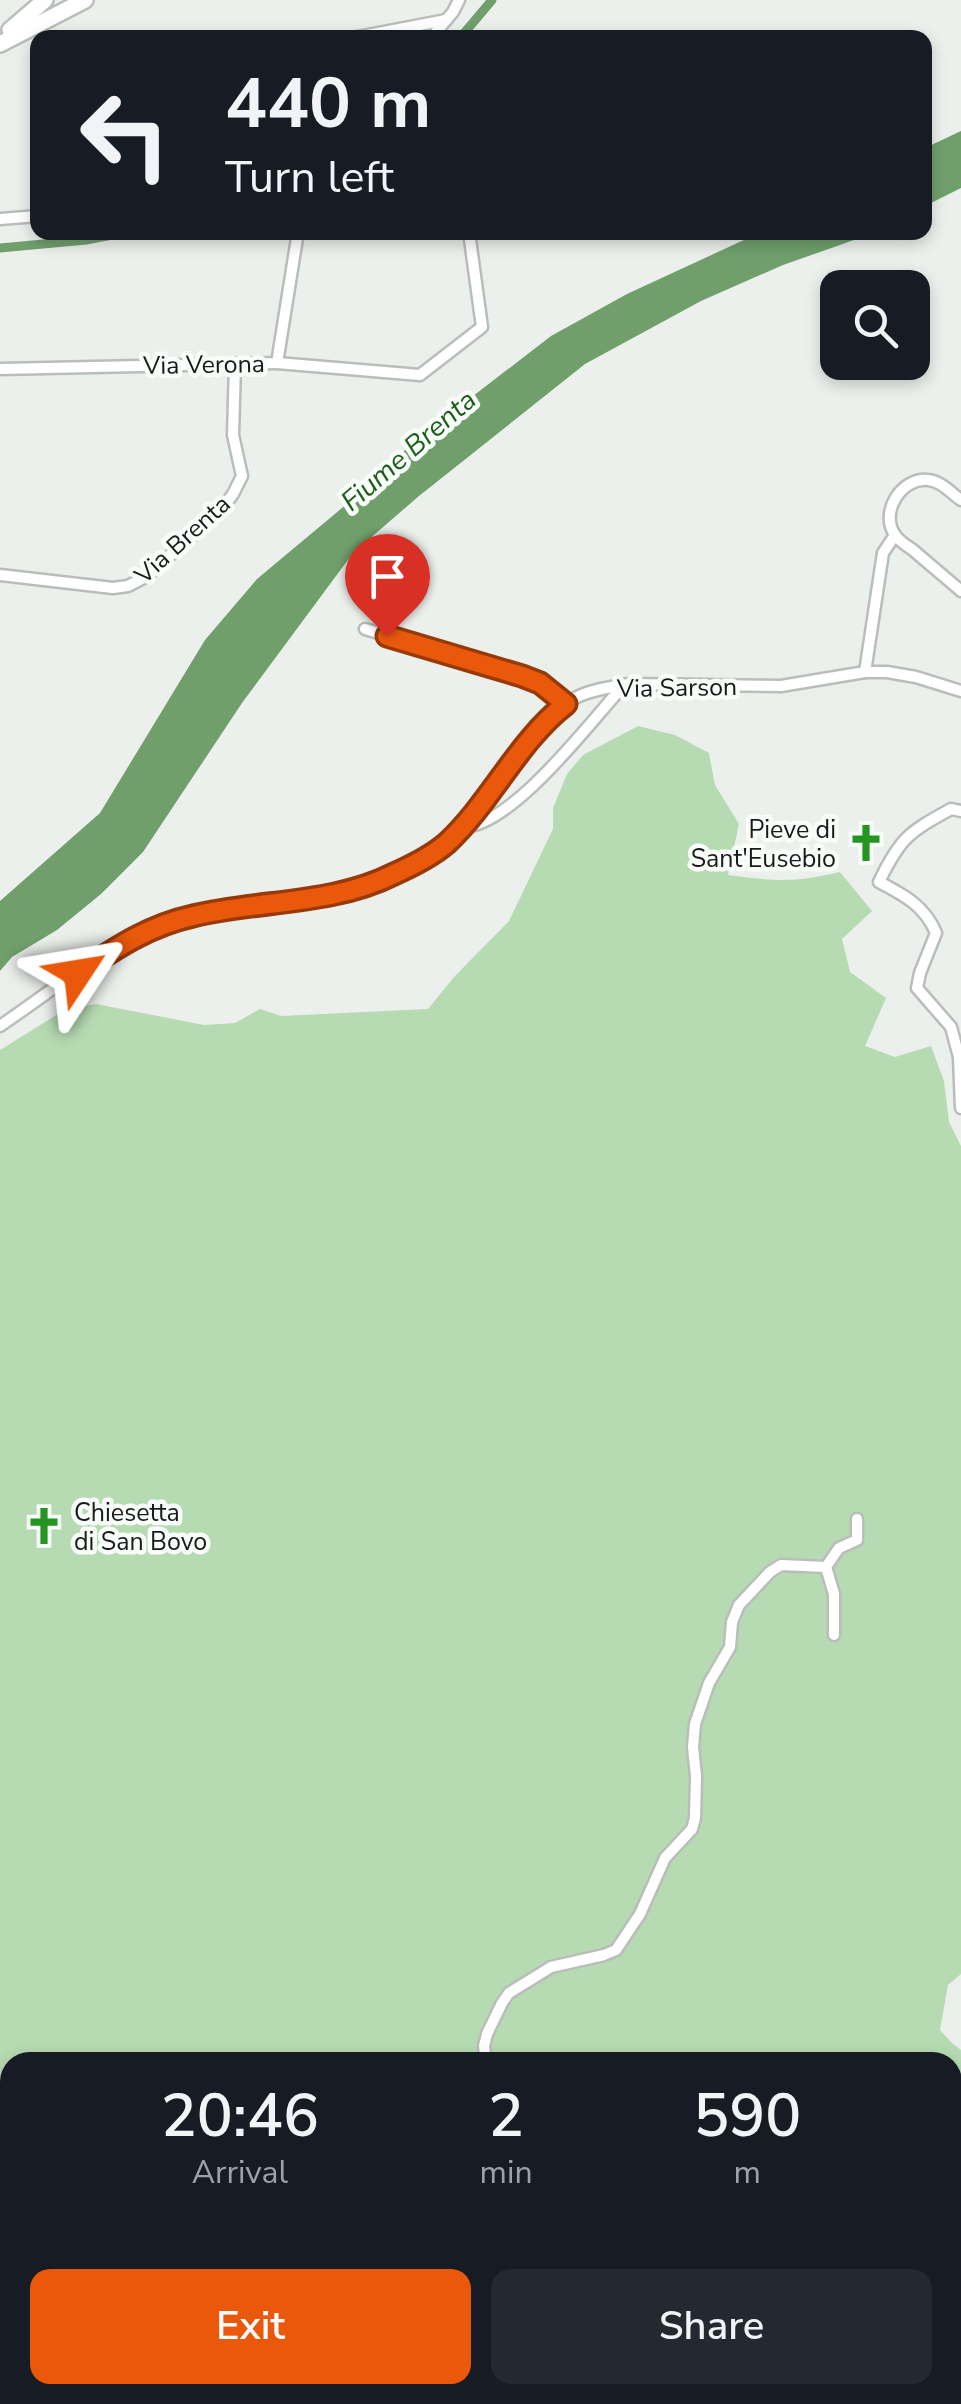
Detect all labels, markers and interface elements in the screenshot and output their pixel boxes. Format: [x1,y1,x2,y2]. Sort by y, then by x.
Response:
text: 440 m [225,56,431,152]
icon: left [60,70,190,200]
text: Turn left [225,147,394,208]
map controls [820,270,930,380]
button: search [820,270,930,380]
street label: Via Verona [142,347,265,383]
water label: Fiume Brenta [333,381,484,520]
street label: Via Brenta [127,488,238,592]
pin [345,534,430,637]
icon: arrive [360,549,415,604]
street label: Via Sarson [616,670,737,706]
place label: Pieve di Sant'Eusebio [691,813,836,876]
church icon: Pieve di Sant'Eusebio [845,822,887,864]
position arrow [26,921,130,1025]
place label: Chiesetta di San Bovo [74,1496,207,1559]
church icon: Chiesetta di San Bovo [23,1505,65,1547]
text: 20:46 [161,2075,319,2157]
text: 2 [488,2075,524,2157]
text: 590 [693,2075,801,2157]
text: Arrival [192,2151,288,2194]
text: min [480,2151,533,2194]
text: m [734,2151,761,2194]
button: Exit [30,2269,471,2384]
button: Share [491,2269,932,2384]

